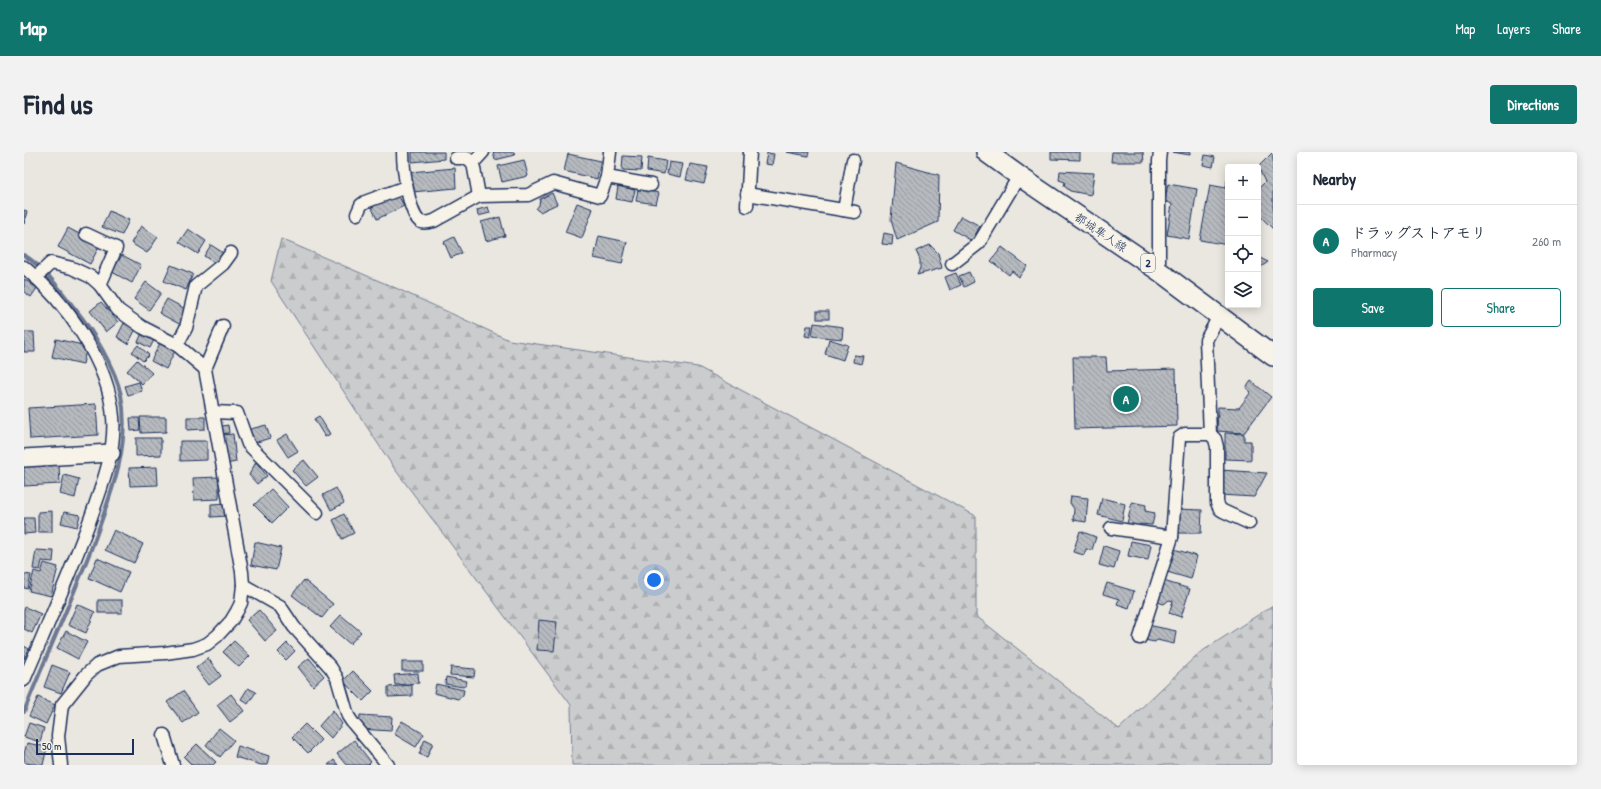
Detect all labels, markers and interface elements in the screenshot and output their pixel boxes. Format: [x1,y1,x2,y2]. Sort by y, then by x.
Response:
text: Map [20,15,47,41]
text: Map [1455,19,1475,38]
text: Layers [1497,19,1530,38]
text: Share [1552,19,1581,38]
text: Find us [24,85,93,123]
button: Directions [1490,85,1577,124]
map controls [1225,164,1261,308]
button: + [1225,164,1261,200]
text: Nearby [1313,167,1356,190]
button: − [1225,200,1261,236]
street label: 都城隼人線 [1071,208,1131,256]
text: ドラッグストアモリ [1351,222,1486,243]
text: A [1323,232,1329,250]
text: 260 m [1532,232,1561,250]
button: locate [1225,236,1261,272]
text: Pharmacy [1351,243,1397,261]
road number: 2 [1141,254,1155,272]
button: layers [1225,272,1261,308]
button: Save [1313,288,1433,327]
button: Share [1441,288,1561,327]
pin: A [1113,384,1139,414]
your location [644,570,664,590]
scale bar [36,737,134,756]
text: 50 m [42,739,62,753]

